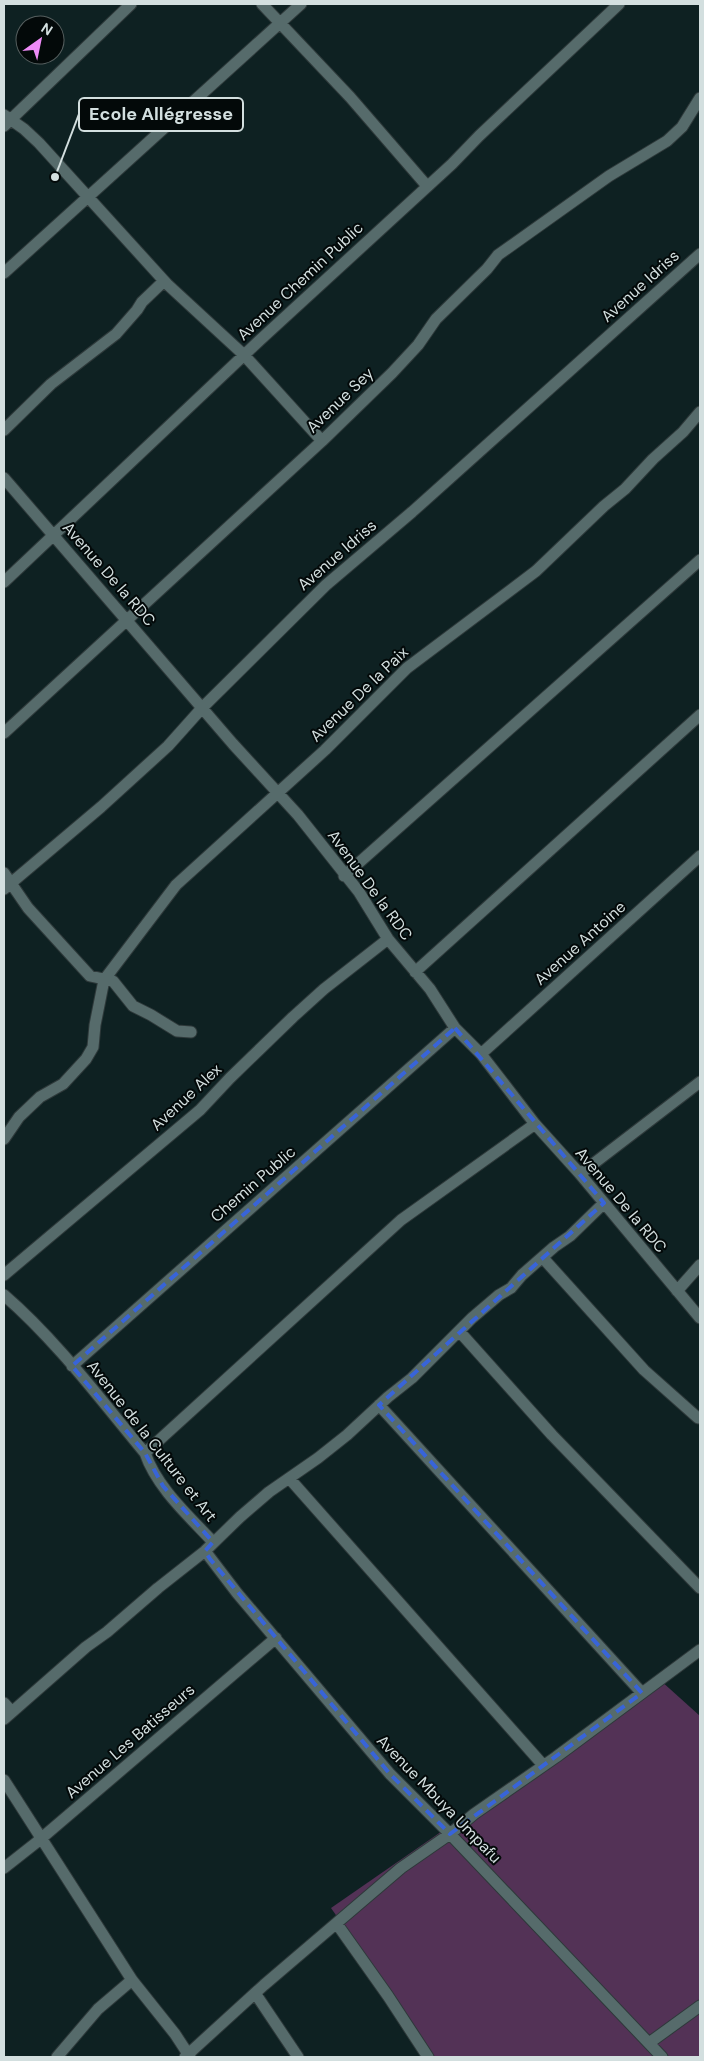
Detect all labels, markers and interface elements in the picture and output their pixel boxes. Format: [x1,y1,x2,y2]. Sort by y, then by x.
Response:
north arrow [15,15,65,65]
text: N [38,19,56,39]
callout: Ecole Allégresse [79,98,243,131]
text: Ecole Allégresse [89,102,233,126]
street label: Avenue Chemin Public [233,217,367,345]
street label: Avenue Idriss [596,245,684,327]
street label: Avenue Sey [302,363,378,437]
street label: Avenue Idriss [293,515,381,595]
street label: Avenue De la RDC [58,517,160,631]
street label: Avenue De la Paix [305,642,413,746]
street label: Avenue De la RDC [323,826,417,944]
street label: Avenue Antoine [530,896,630,990]
street label: Avenue Alex [146,1059,226,1135]
street label: Chemin Public [206,1141,300,1227]
street label: Avenue De la RDC [571,1143,671,1257]
street label: Avenue de la Culture et Art [82,1356,222,1526]
street label: Avenue Les Batisseurs [61,1679,199,1803]
street label: Avenue Mbuya Umpafu [372,1730,506,1868]

